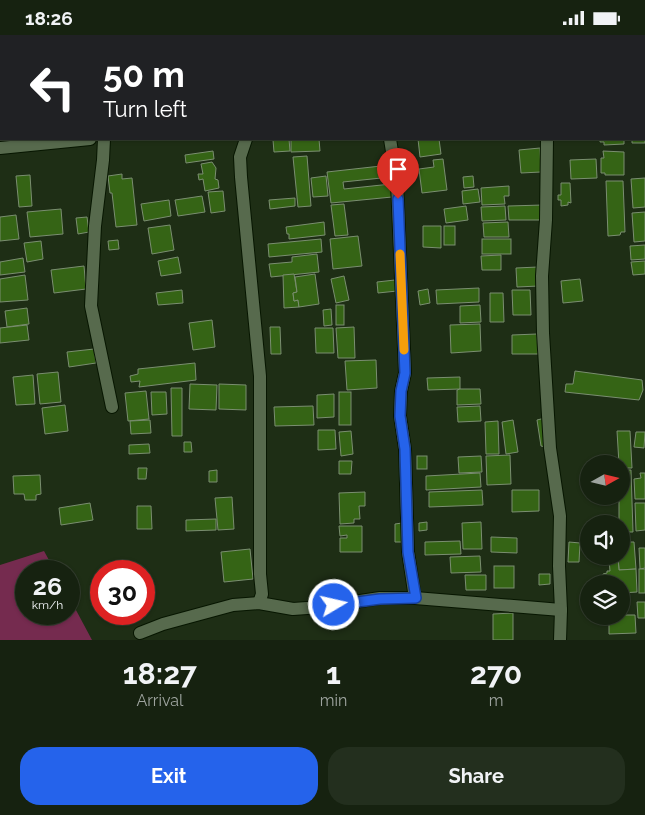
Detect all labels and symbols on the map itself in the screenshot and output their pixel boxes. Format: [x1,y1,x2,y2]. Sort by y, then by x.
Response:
pin [377,148,419,199]
north arrow [580,455,630,505]
speed limit sign: 30 [90,560,155,625]
position arrow [307,578,359,630]

